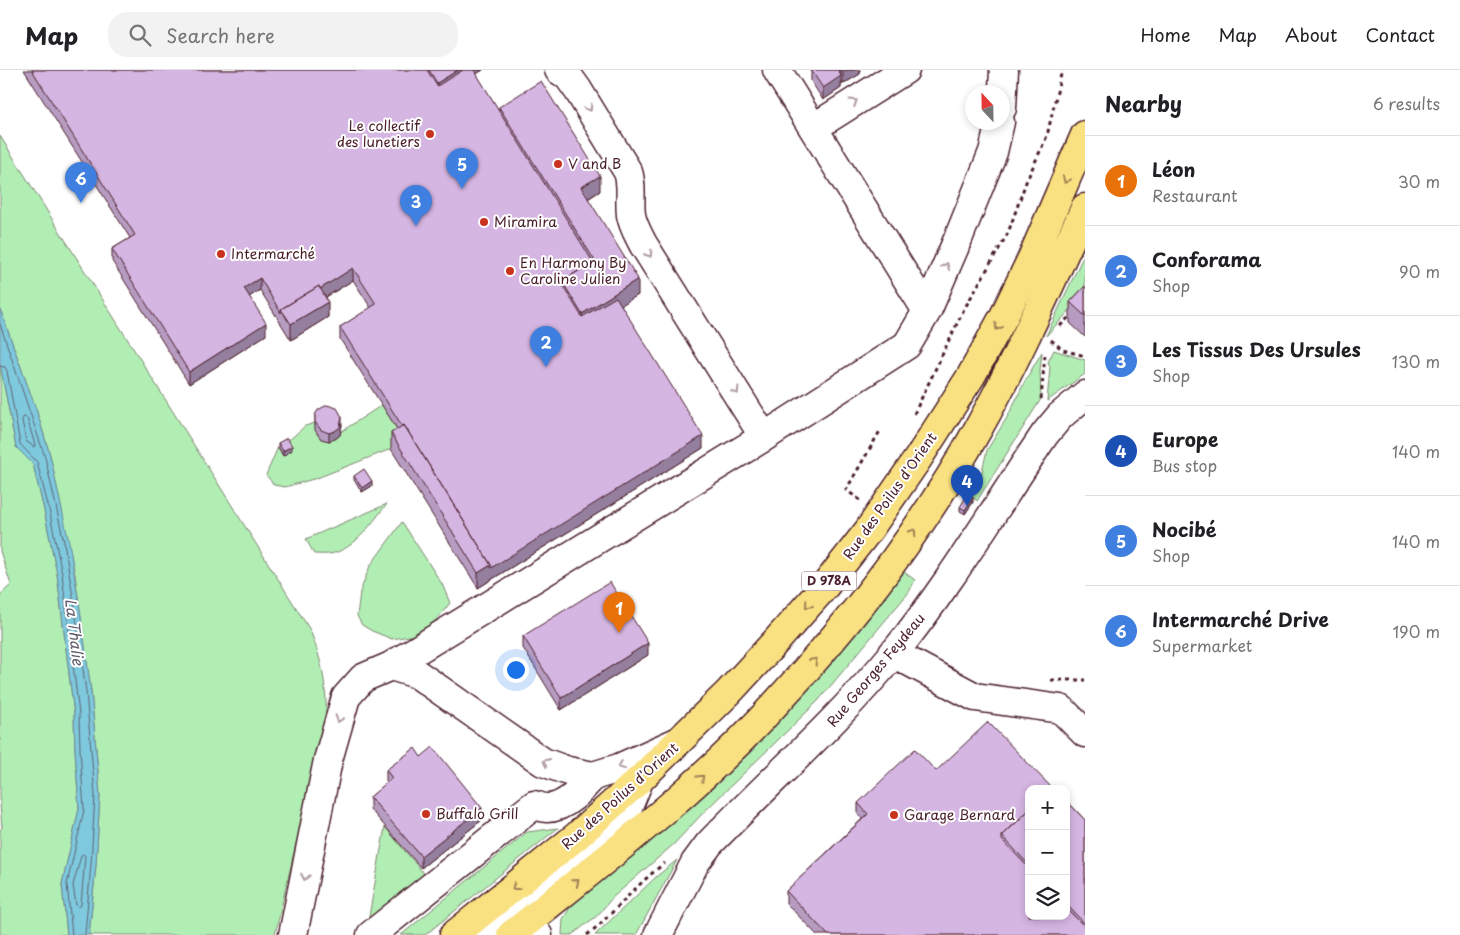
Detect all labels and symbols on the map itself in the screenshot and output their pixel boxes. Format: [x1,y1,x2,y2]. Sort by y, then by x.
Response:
north arrow [965,85,1010,130]
one-way arrow [849,98,858,108]
one-way arrow [582,102,592,111]
place label: Le collectif des lunetiers [337,115,421,152]
marker: Le collectif des lunetiers [424,128,436,140]
pin: 5 [446,148,478,189]
place label: V and B [568,153,621,174]
marker: V and B [552,158,564,170]
pin: 6 [65,162,97,203]
one-way arrow [1062,175,1072,184]
pin: 3 [400,185,432,226]
place label: Miramira [494,211,557,232]
marker: Miramira [478,216,490,228]
place label: Intermarché [231,243,315,264]
marker: Intermarché [215,248,227,260]
one-way arrow [643,248,652,258]
place label: En Harmony By Caroline Julien [520,252,627,289]
one-way arrow [940,262,951,271]
marker: En Harmony By Caroline Julien [504,265,516,277]
one-way arrow [994,322,1004,331]
pin: 2 [530,326,562,367]
one-way arrow [729,386,739,395]
street label: Rue des Poilus d'Orient [838,428,942,564]
pin: 4 [951,465,983,506]
one-way arrow [906,529,916,538]
road number: D 978A [802,572,856,590]
pin: 1 [603,592,635,633]
water label: La Thalie [60,597,91,667]
one-way arrow [805,600,814,609]
street label: Rue Georges Feydeau [822,608,930,731]
your location [503,657,529,683]
one-way arrow [808,658,816,667]
one-way arrow [334,714,344,722]
street label: Rue des Poilus d'Orient [556,737,683,854]
one-way arrow [543,758,552,768]
one-way arrow [617,760,626,771]
one-way arrow [695,775,704,784]
place label: Buffalo Grill [436,803,518,824]
place label: Garage Bernard [904,804,1016,825]
marker: Buffalo Grill [420,808,432,820]
marker: Garage Bernard [888,809,900,821]
one-way arrow [300,873,310,882]
one-way arrow [571,879,580,888]
one-way arrow [511,882,520,891]

